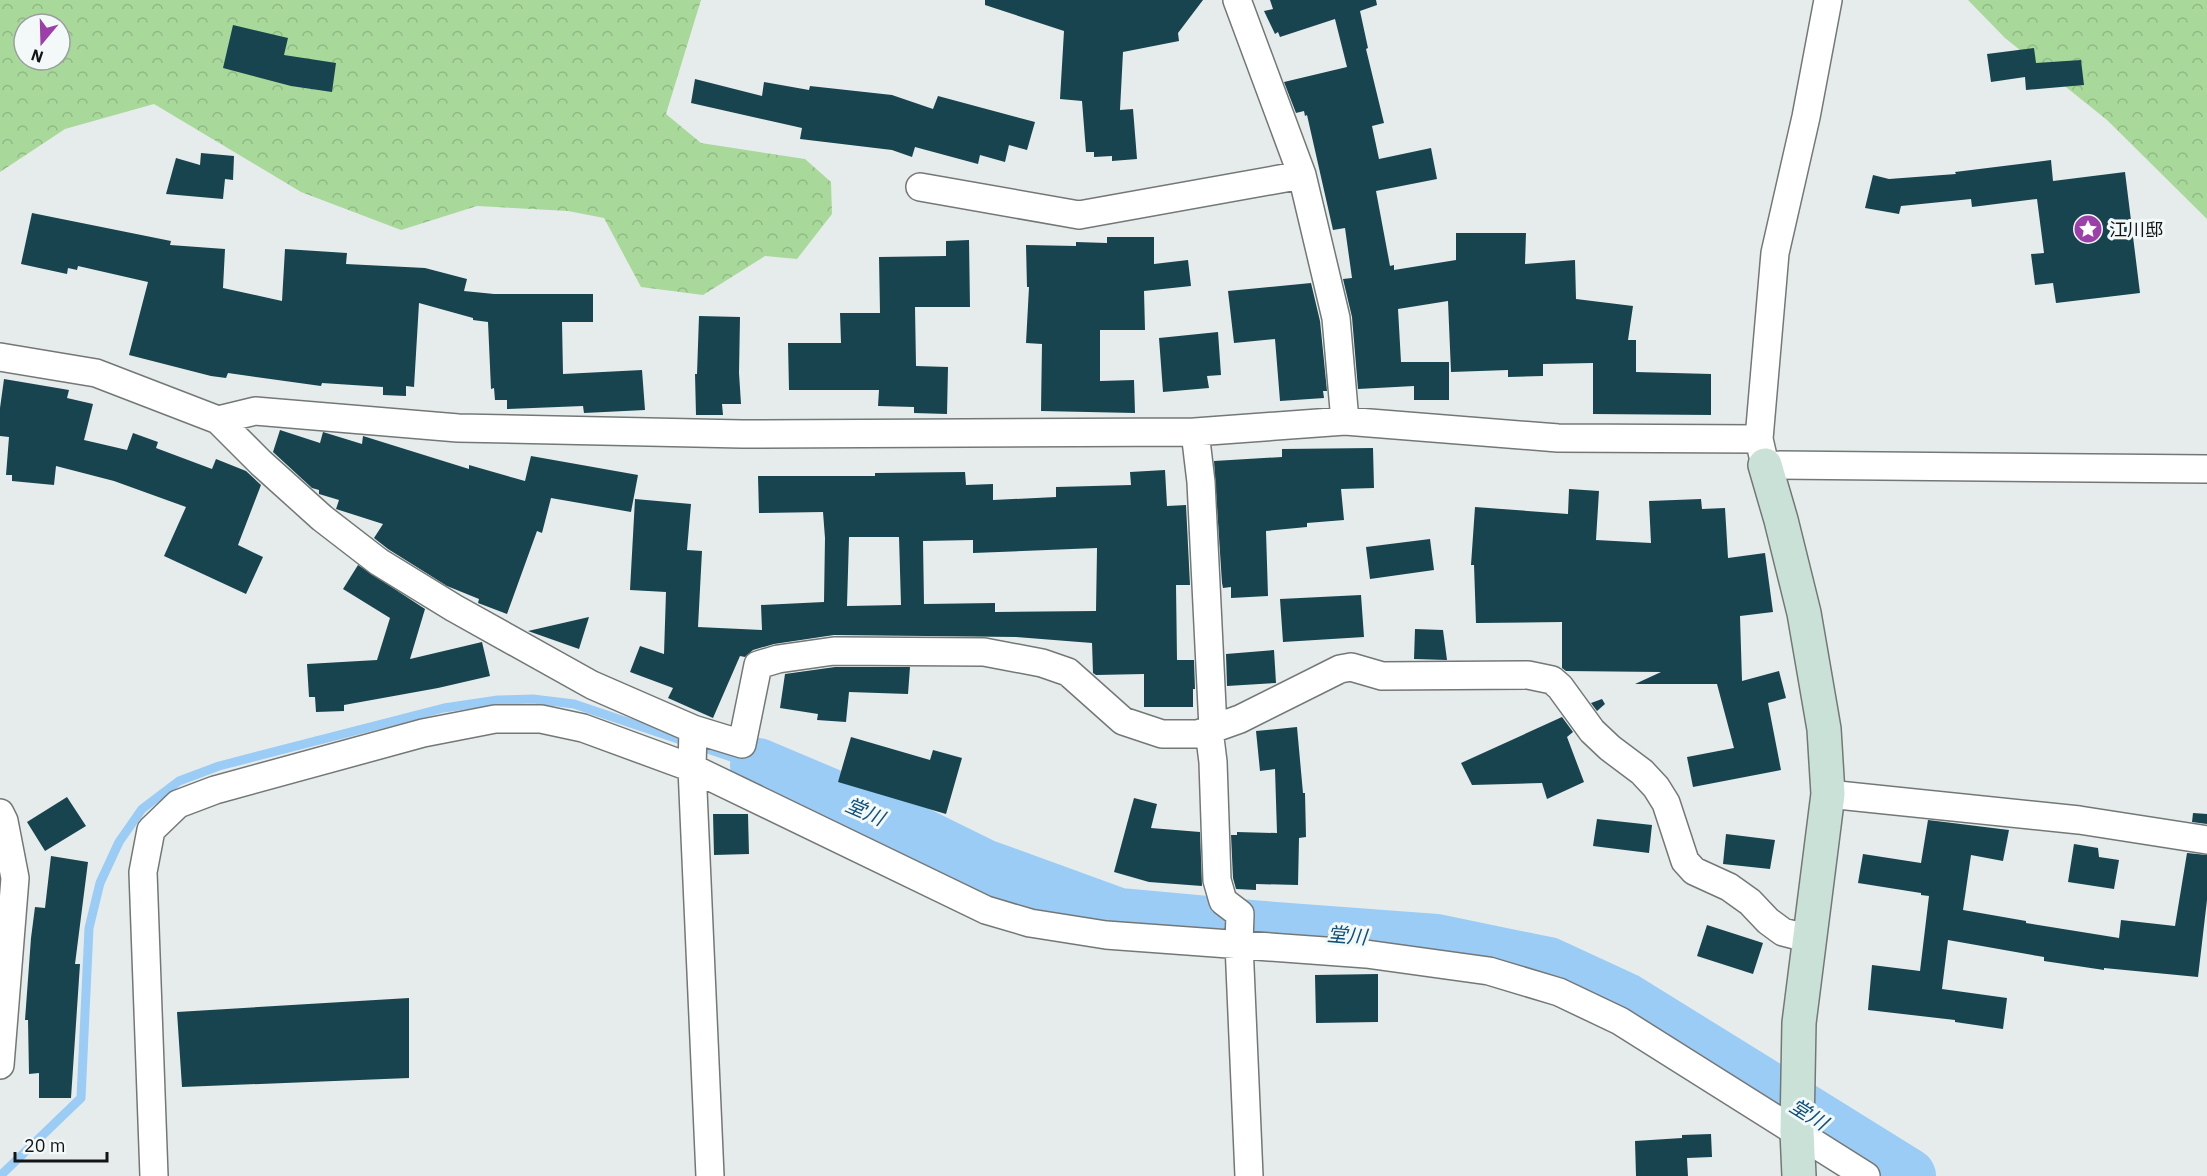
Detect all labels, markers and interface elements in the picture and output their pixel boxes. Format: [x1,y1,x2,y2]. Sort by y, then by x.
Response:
north arrow [12,12,72,72]
text: N [28,45,46,68]
place icon: 江川邸 [2072,213,2104,245]
place label: 江川邸 [2109,218,2163,241]
water label: 堂川 [841,791,891,832]
water label: 堂川 [1326,920,1370,950]
water label: 堂川 [1785,1092,1835,1137]
scale bar [15,1125,106,1163]
text: 20 m [24,1134,66,1157]

